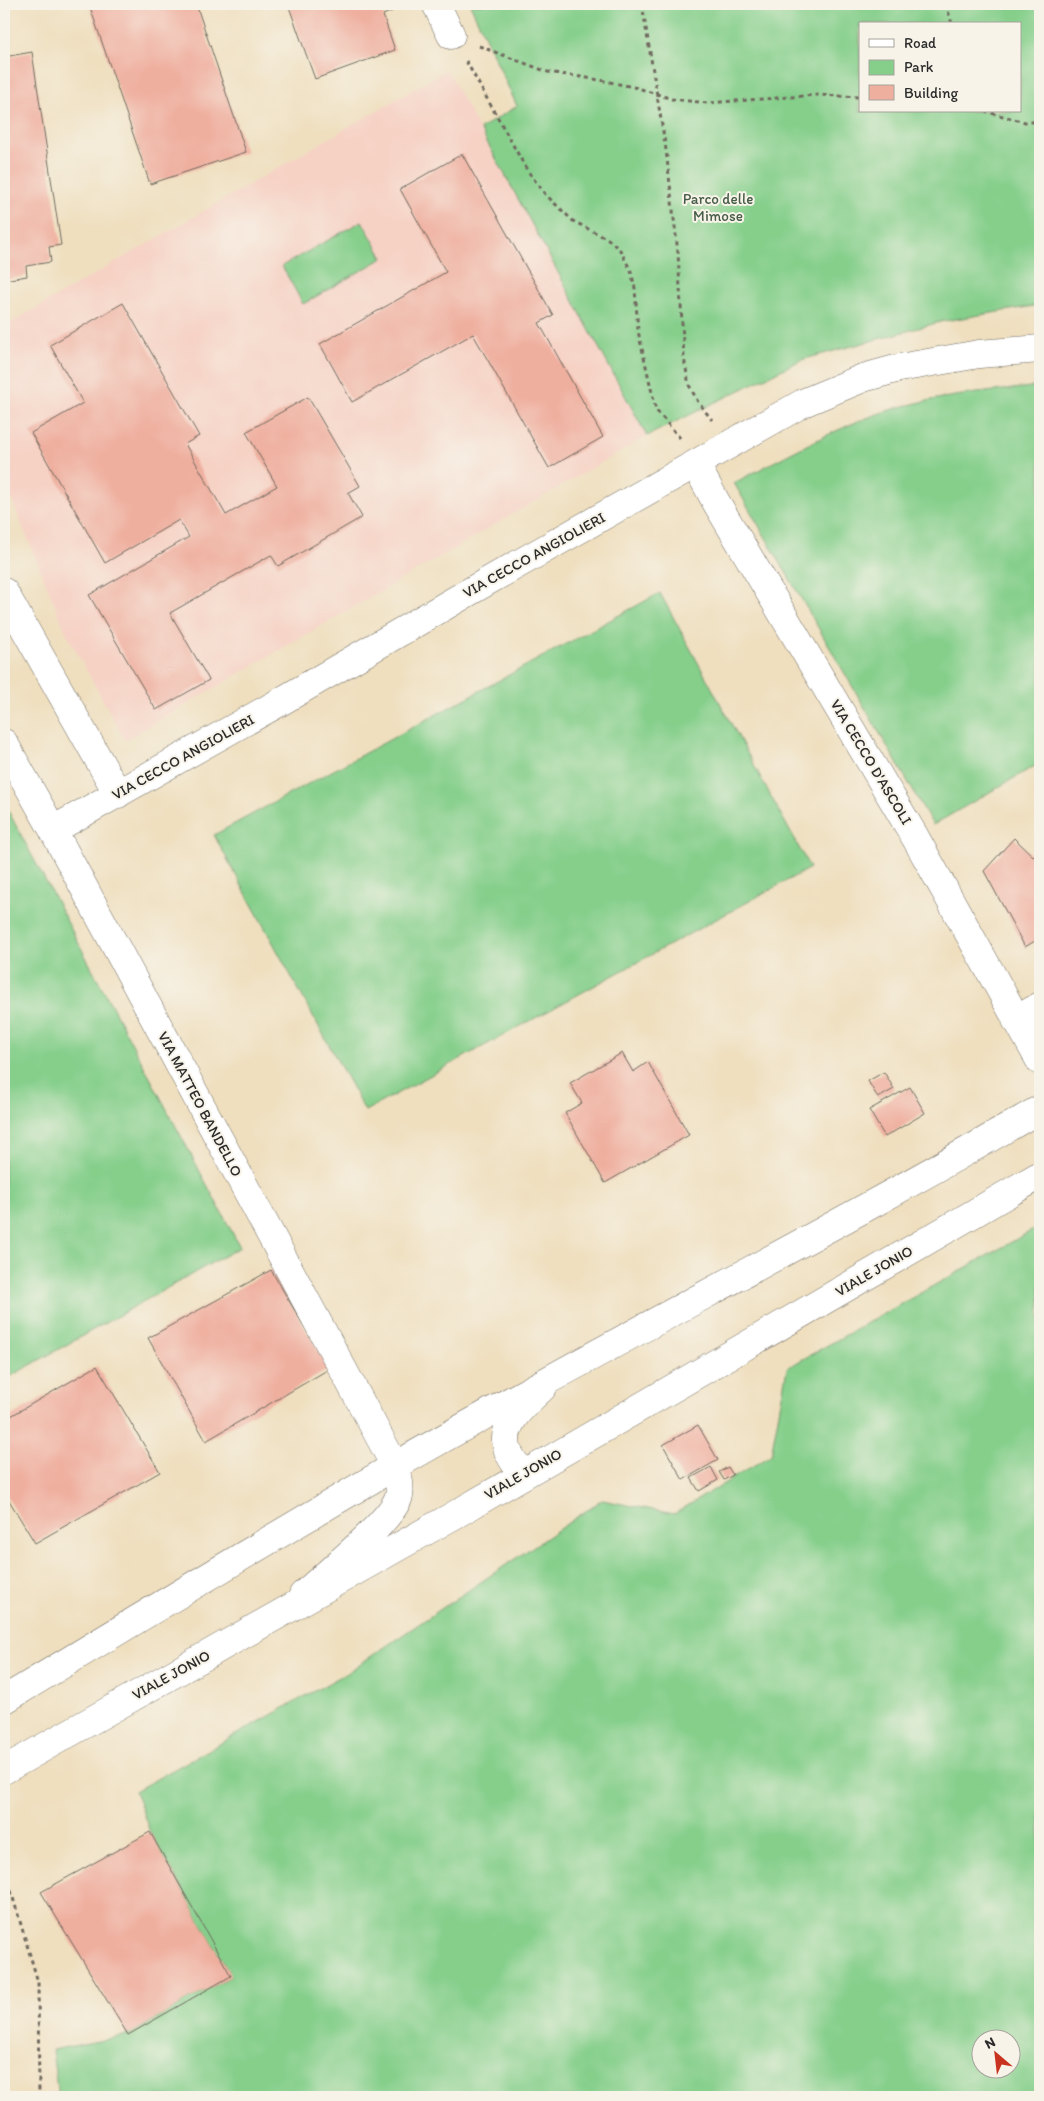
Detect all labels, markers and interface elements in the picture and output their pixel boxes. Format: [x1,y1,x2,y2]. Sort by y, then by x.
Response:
legend [859,22,1022,112]
text: Road [904,34,937,52]
text: Park [904,58,934,76]
text: Building [904,84,958,102]
park label: Parco delle Mimose [683,190,753,225]
street label: VIA CECCO ANGIOLIERI [460,508,608,602]
street label: VIA CECCO D'ASCOLI [826,696,916,828]
street label: VIA CECCO ANGIOLIERI [109,710,257,804]
street label: VIA MATTEO BANDELLO [154,1028,246,1180]
street label: VIALE JONIO [832,1242,916,1300]
street label: VIALE JONIO [481,1445,565,1503]
street label: VIALE JONIO [129,1646,213,1704]
north arrow [972,2028,1022,2078]
text: N [982,2033,998,2053]

